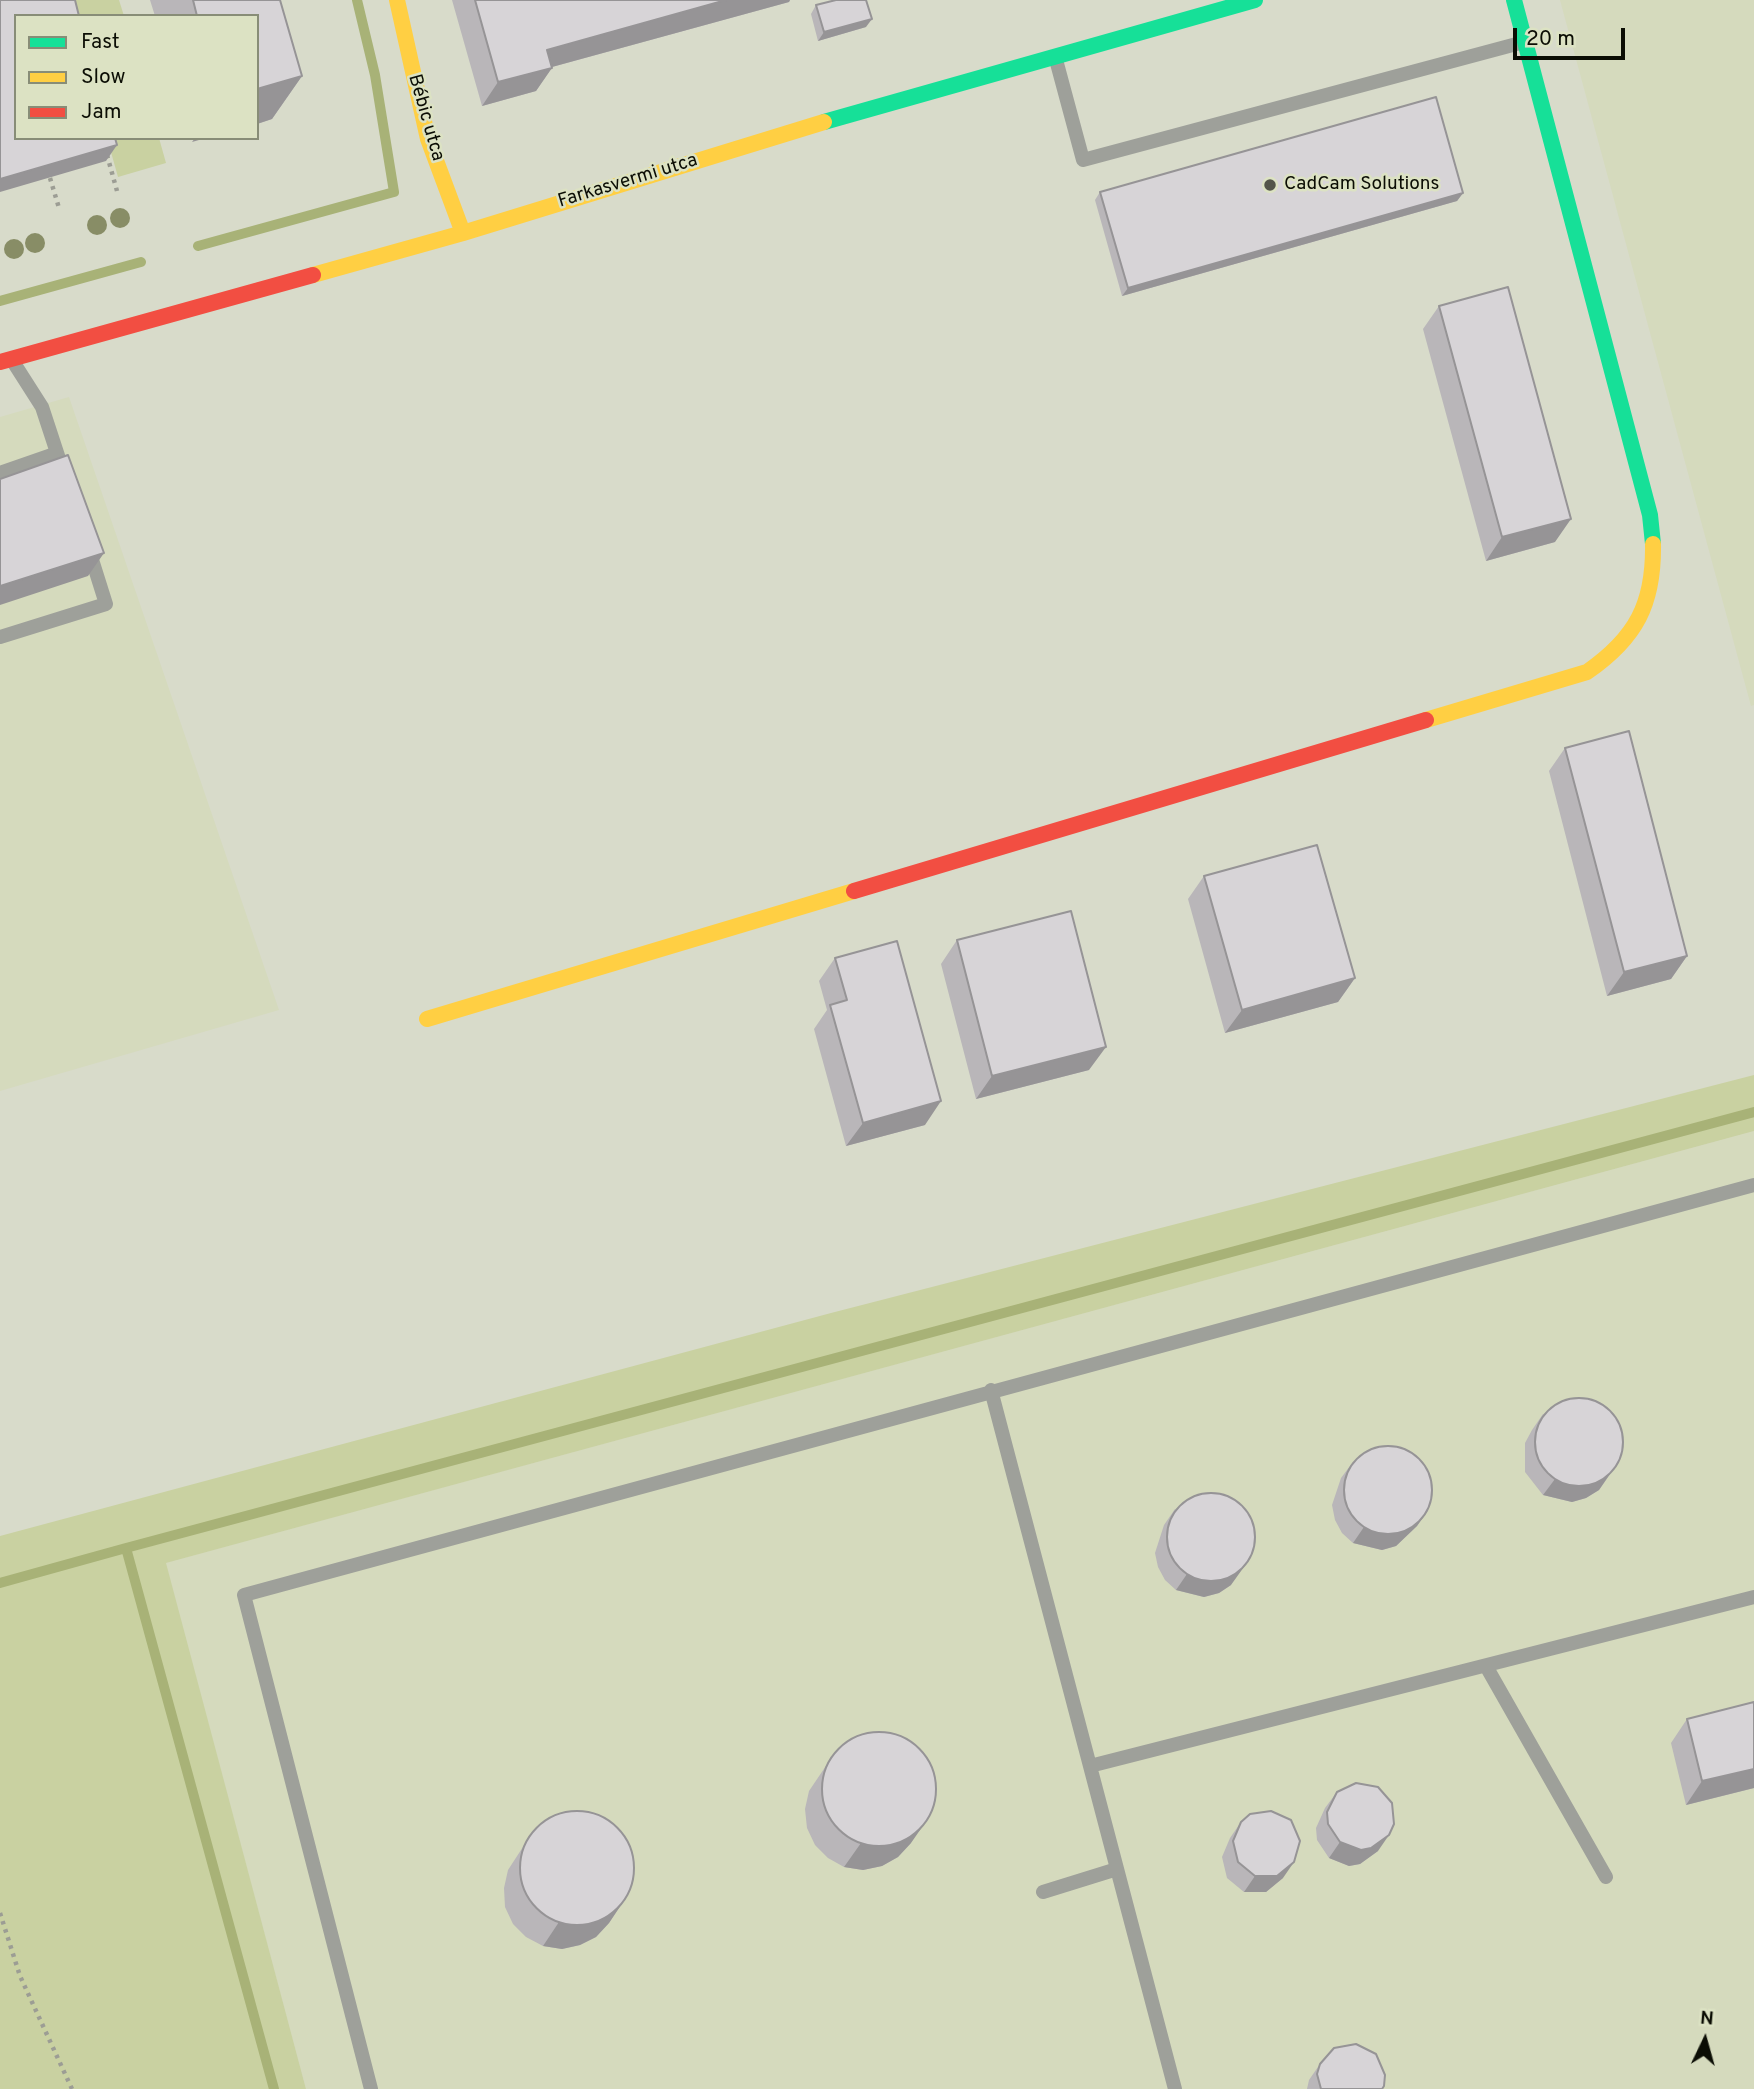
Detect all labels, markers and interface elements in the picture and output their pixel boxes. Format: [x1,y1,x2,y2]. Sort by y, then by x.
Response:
legend [14,14,259,140]
scale bar [1516,14,1628,58]
text: 20 m [1526,26,1575,53]
text: Fast [81,29,120,56]
text: Slow [81,64,126,91]
street label: Bébic utca [402,72,448,164]
text: Jam [81,99,122,126]
street label: Farkasvermi utca [556,150,700,214]
place label: CadCam Solutions [1284,174,1439,196]
marker: CadCam Solutions [1262,177,1278,193]
north arrow [1670,2005,1740,2075]
text: N [1699,2007,1715,2032]

